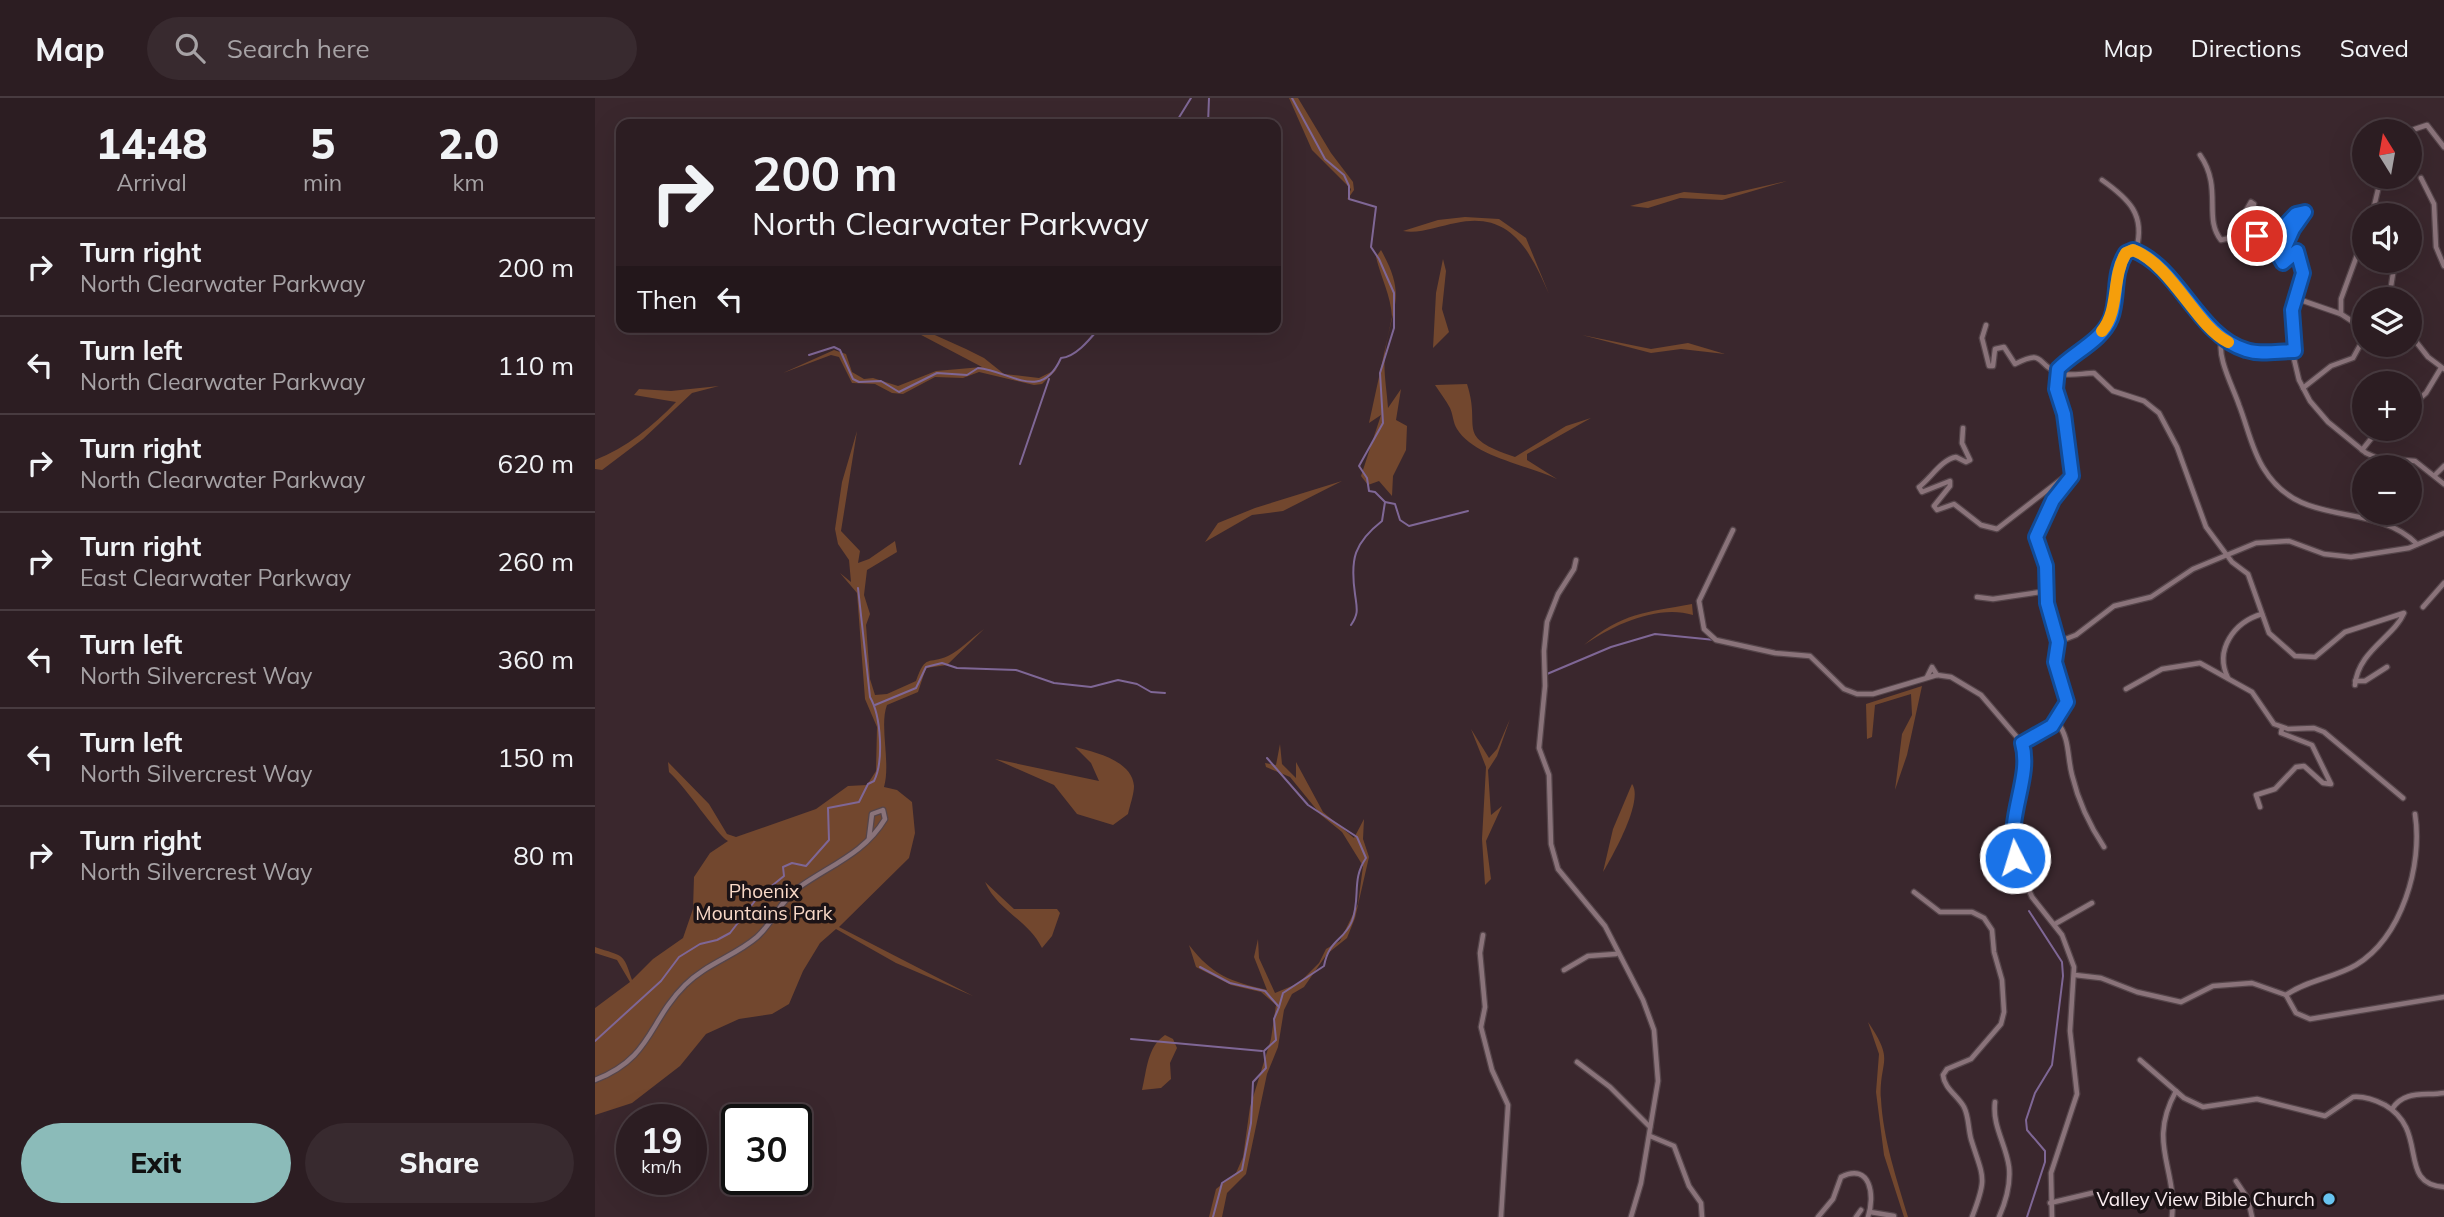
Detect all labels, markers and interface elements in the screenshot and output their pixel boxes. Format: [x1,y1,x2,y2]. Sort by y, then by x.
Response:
search box [147,17,637,80]
text: Map [35,28,105,69]
icon: search [171,29,209,67]
text: Search here [227,32,370,65]
text: Map [2103,33,2153,63]
text: Directions [2191,33,2302,63]
text: Saved [2340,33,2409,63]
text: 14:48 [96,117,207,170]
text: 5 [310,117,335,170]
text: 2.0 [438,117,499,170]
north arrow [2352,119,2422,189]
map controls [2352,119,2422,525]
text: 200 m [752,142,898,203]
icon: right [637,147,728,238]
text: Arrival [116,168,187,197]
text: min [303,168,342,197]
text: km [453,168,485,197]
text: North Clearwater Parkway [752,203,1149,243]
button: sound [2352,203,2422,273]
pin [2227,206,2287,266]
icon: arrive [2238,217,2276,255]
text: Turn right [80,236,201,269]
icon: right [21,248,59,286]
text: 200 m [498,251,574,284]
text: North Clearwater Parkway [80,269,365,298]
icon: left [711,280,749,318]
text: Then [637,283,697,316]
button: layers [2352,287,2422,357]
text: Turn left [80,334,182,367]
icon: left [21,346,59,384]
text: 110 m [498,349,574,382]
text: North Clearwater Parkway [80,367,365,396]
button: + [2352,371,2422,441]
text: Turn right [80,432,201,465]
icon: right [21,444,59,482]
text: 620 m [498,447,574,480]
button: − [2352,455,2422,525]
text: North Clearwater Parkway [80,465,365,494]
text: Turn right [80,530,201,563]
icon: right [21,542,59,580]
text: 260 m [498,545,574,578]
text: East Clearwater Parkway [80,563,351,592]
text: Turn left [80,628,182,661]
icon: left [21,640,59,678]
text: 360 m [498,643,574,676]
text: North Silvercrest Way [80,661,312,690]
text: Turn left [80,726,182,759]
icon: left [21,738,59,776]
text: 150 m [498,741,574,774]
text: North Silvercrest Way [80,759,312,788]
position arrow [1978,821,2052,895]
text: Turn right [80,824,201,857]
icon: right [21,836,59,874]
text: 80 m [513,839,574,872]
text: North Silvercrest Way [80,857,312,886]
park label: Phoenix Mountains Park [695,879,833,925]
speed limit sign: 30 [721,1104,812,1195]
text: 19 [640,1118,683,1162]
button: Exit [21,1123,291,1203]
button: Share [305,1123,574,1203]
text: km/h [641,1155,682,1178]
place label: Valley View Bible Church [2097,1187,2315,1211]
marker: Valley View Bible Church [2321,1191,2337,1207]

